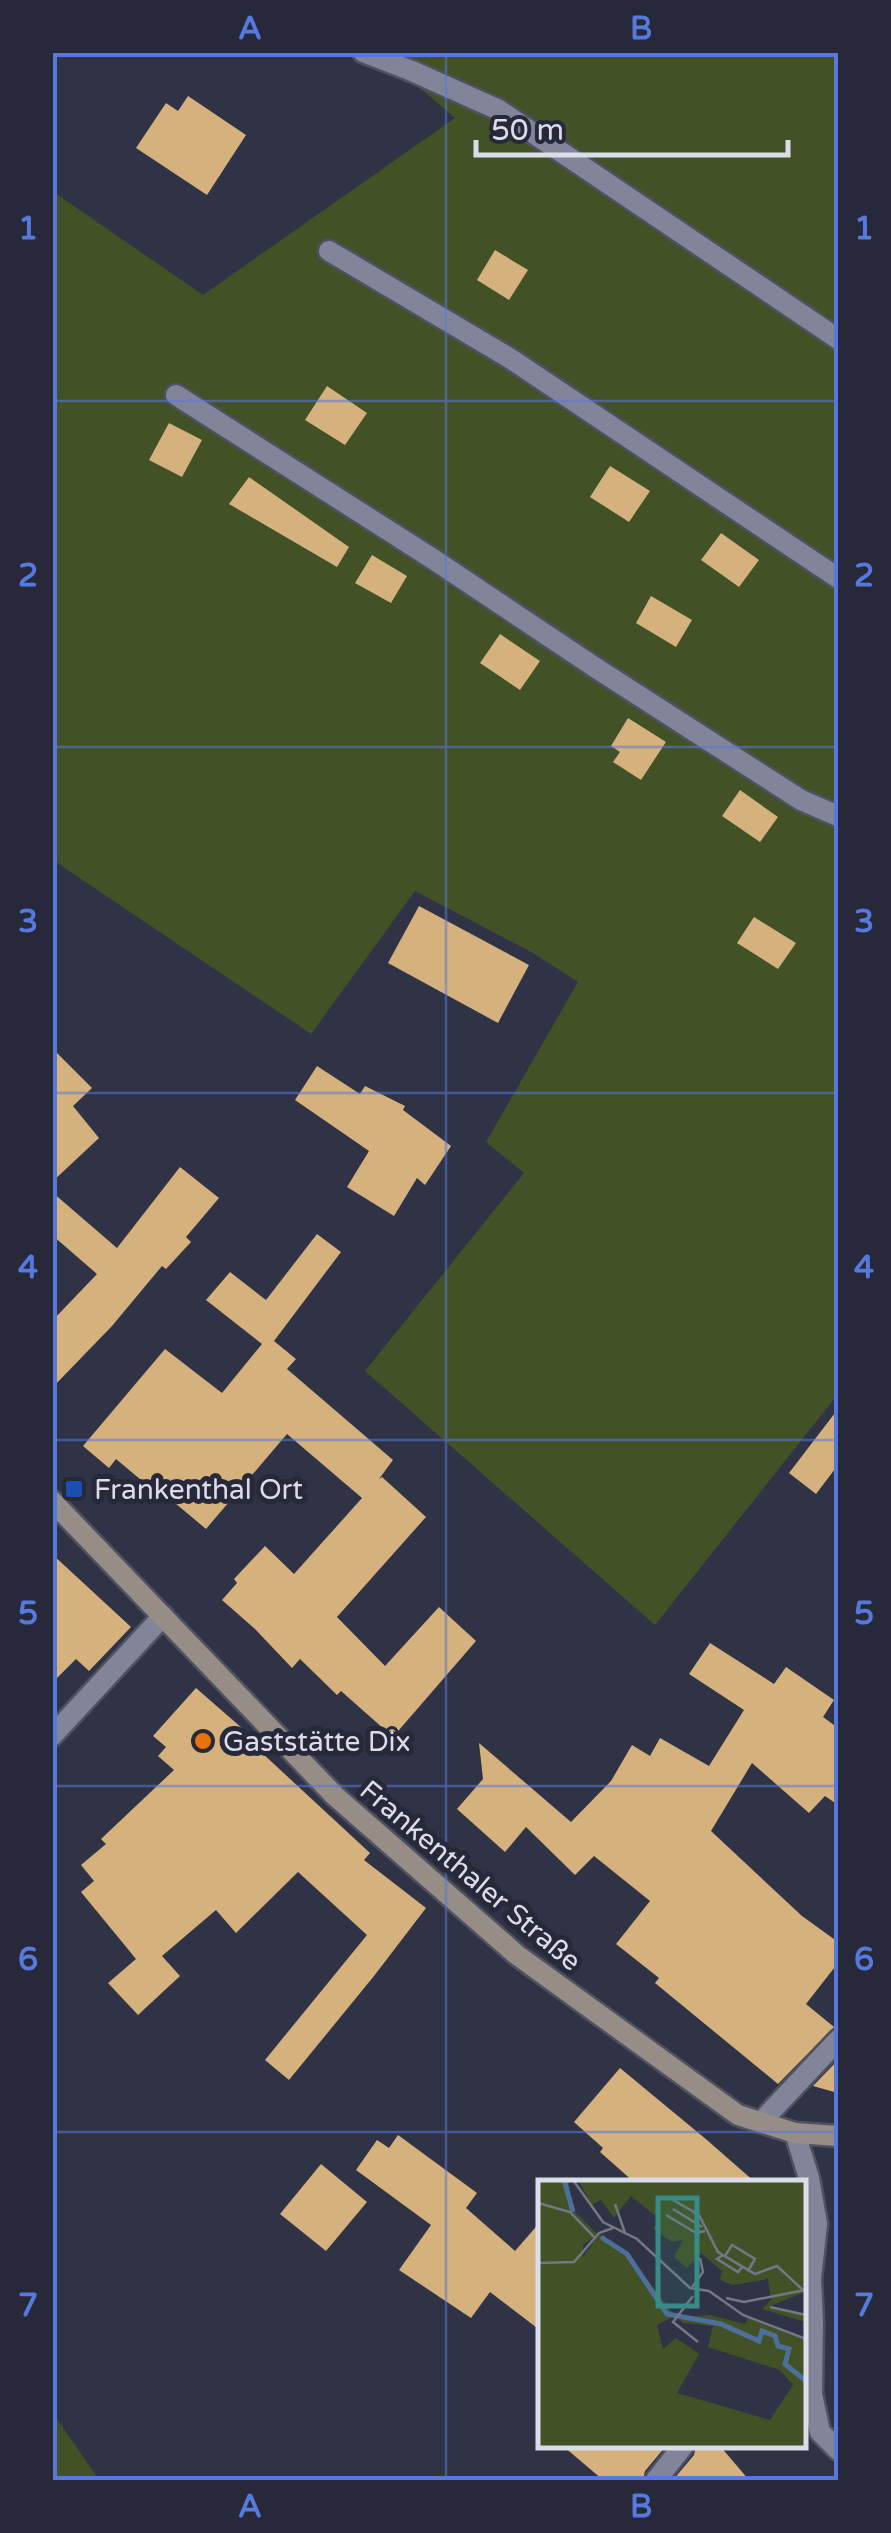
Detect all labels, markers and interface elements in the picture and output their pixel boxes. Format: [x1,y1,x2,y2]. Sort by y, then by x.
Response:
text: A [238,10,262,48]
text: B [630,10,652,48]
scale bar [476,95,788,157]
text: 50 m [491,112,564,149]
text: 1 [18,210,38,248]
text: 1 [854,210,874,248]
text: 2 [18,557,38,595]
text: 2 [854,557,874,595]
text: 3 [18,903,38,941]
text: 3 [854,903,874,941]
text: 4 [18,1249,38,1287]
text: 4 [854,1249,874,1287]
place label: Frankenthal Ort [94,1473,303,1507]
marker: Frankenthal Ort [63,1478,85,1500]
text: 5 [18,1595,38,1633]
text: 5 [854,1595,874,1633]
place label: Gaststätte Dix [223,1725,411,1759]
marker: Gaststätte Dix [192,1730,214,1752]
street label: Frankenthaler Straße [353,1773,588,1978]
text: 6 [18,1941,38,1979]
text: 6 [854,1941,874,1979]
inset map [538,2180,806,2448]
text: 7 [18,2287,38,2325]
text: 7 [854,2287,874,2325]
text: A [238,2488,262,2526]
text: B [630,2488,652,2526]

